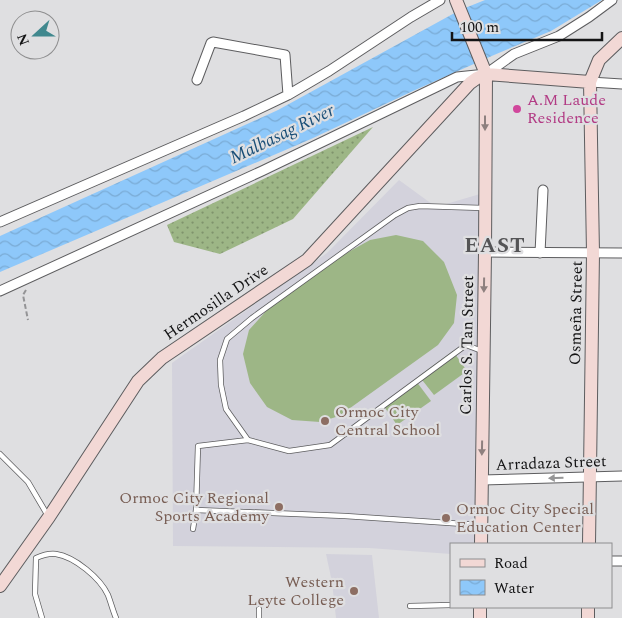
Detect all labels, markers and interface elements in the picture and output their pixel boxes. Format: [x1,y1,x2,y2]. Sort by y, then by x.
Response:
north arrow [10,10,60,60]
scale bar [452,10,602,42]
text: 100 m [460,16,499,39]
text: N [11,30,35,49]
place label: A.M Laude Residence [527,88,606,130]
water label: Malbasag River [225,97,340,171]
marker: A.M Laude Residence [511,103,523,115]
one-way arrow [481,115,489,131]
district label: EAST [464,230,526,262]
street label: Hermosilla Drive [159,258,273,346]
street label: Osmeña Street [563,260,589,365]
street label: Carlos S. Tan Street [454,275,480,415]
one-way arrow [480,278,488,294]
place label: Ormoc City Central School [335,400,440,442]
marker: Ormoc City Central School [319,415,331,427]
one-way arrow [478,440,486,456]
street label: Arradaza Street [495,449,607,477]
one-way arrow [548,474,564,482]
place label: Ormoc City Regional Sports Academy [119,486,270,528]
place label: Ormoc City Special Education Center [456,497,594,539]
marker: Ormoc City Regional Sports Academy [273,501,285,513]
marker: Ormoc City Special Education Center [440,512,452,524]
legend [450,543,612,608]
text: Road [494,552,528,575]
place label: Western Leyte College [247,570,344,612]
text: Water [494,577,534,600]
marker: Western Leyte College [348,585,360,597]

